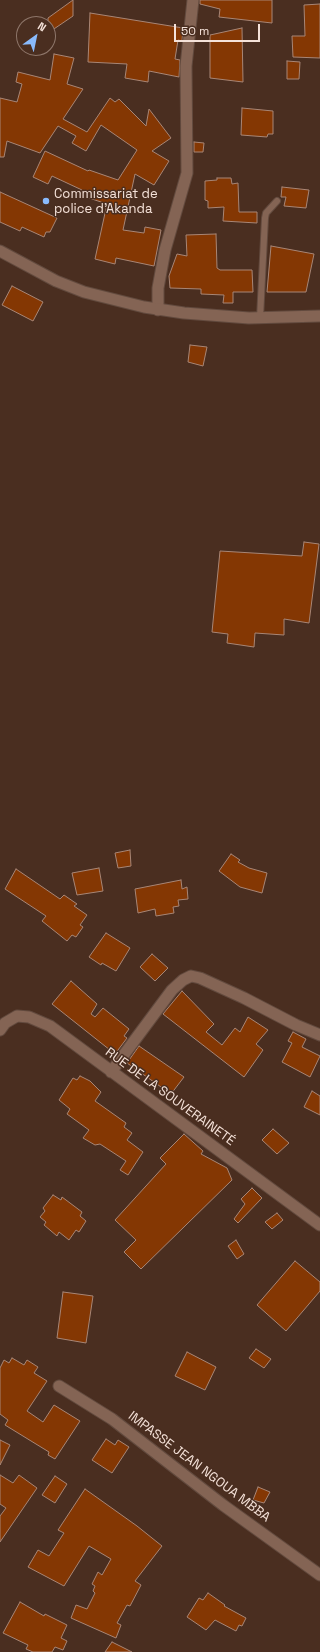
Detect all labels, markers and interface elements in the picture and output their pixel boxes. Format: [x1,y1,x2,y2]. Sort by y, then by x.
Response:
north arrow [16,16,56,56]
scale bar [176,16,262,42]
text: N [35,19,49,35]
text: 50 m [181,23,209,39]
place label: Commissariat de police d'Akanda [54,186,158,217]
marker: Commissariat de police d'Akanda [41,196,51,206]
street label: RUE DE LA SOUVERAINETÉ [102,1045,238,1149]
street label: IMPASSE JEAN NGOUA MBBA [125,1408,273,1526]

